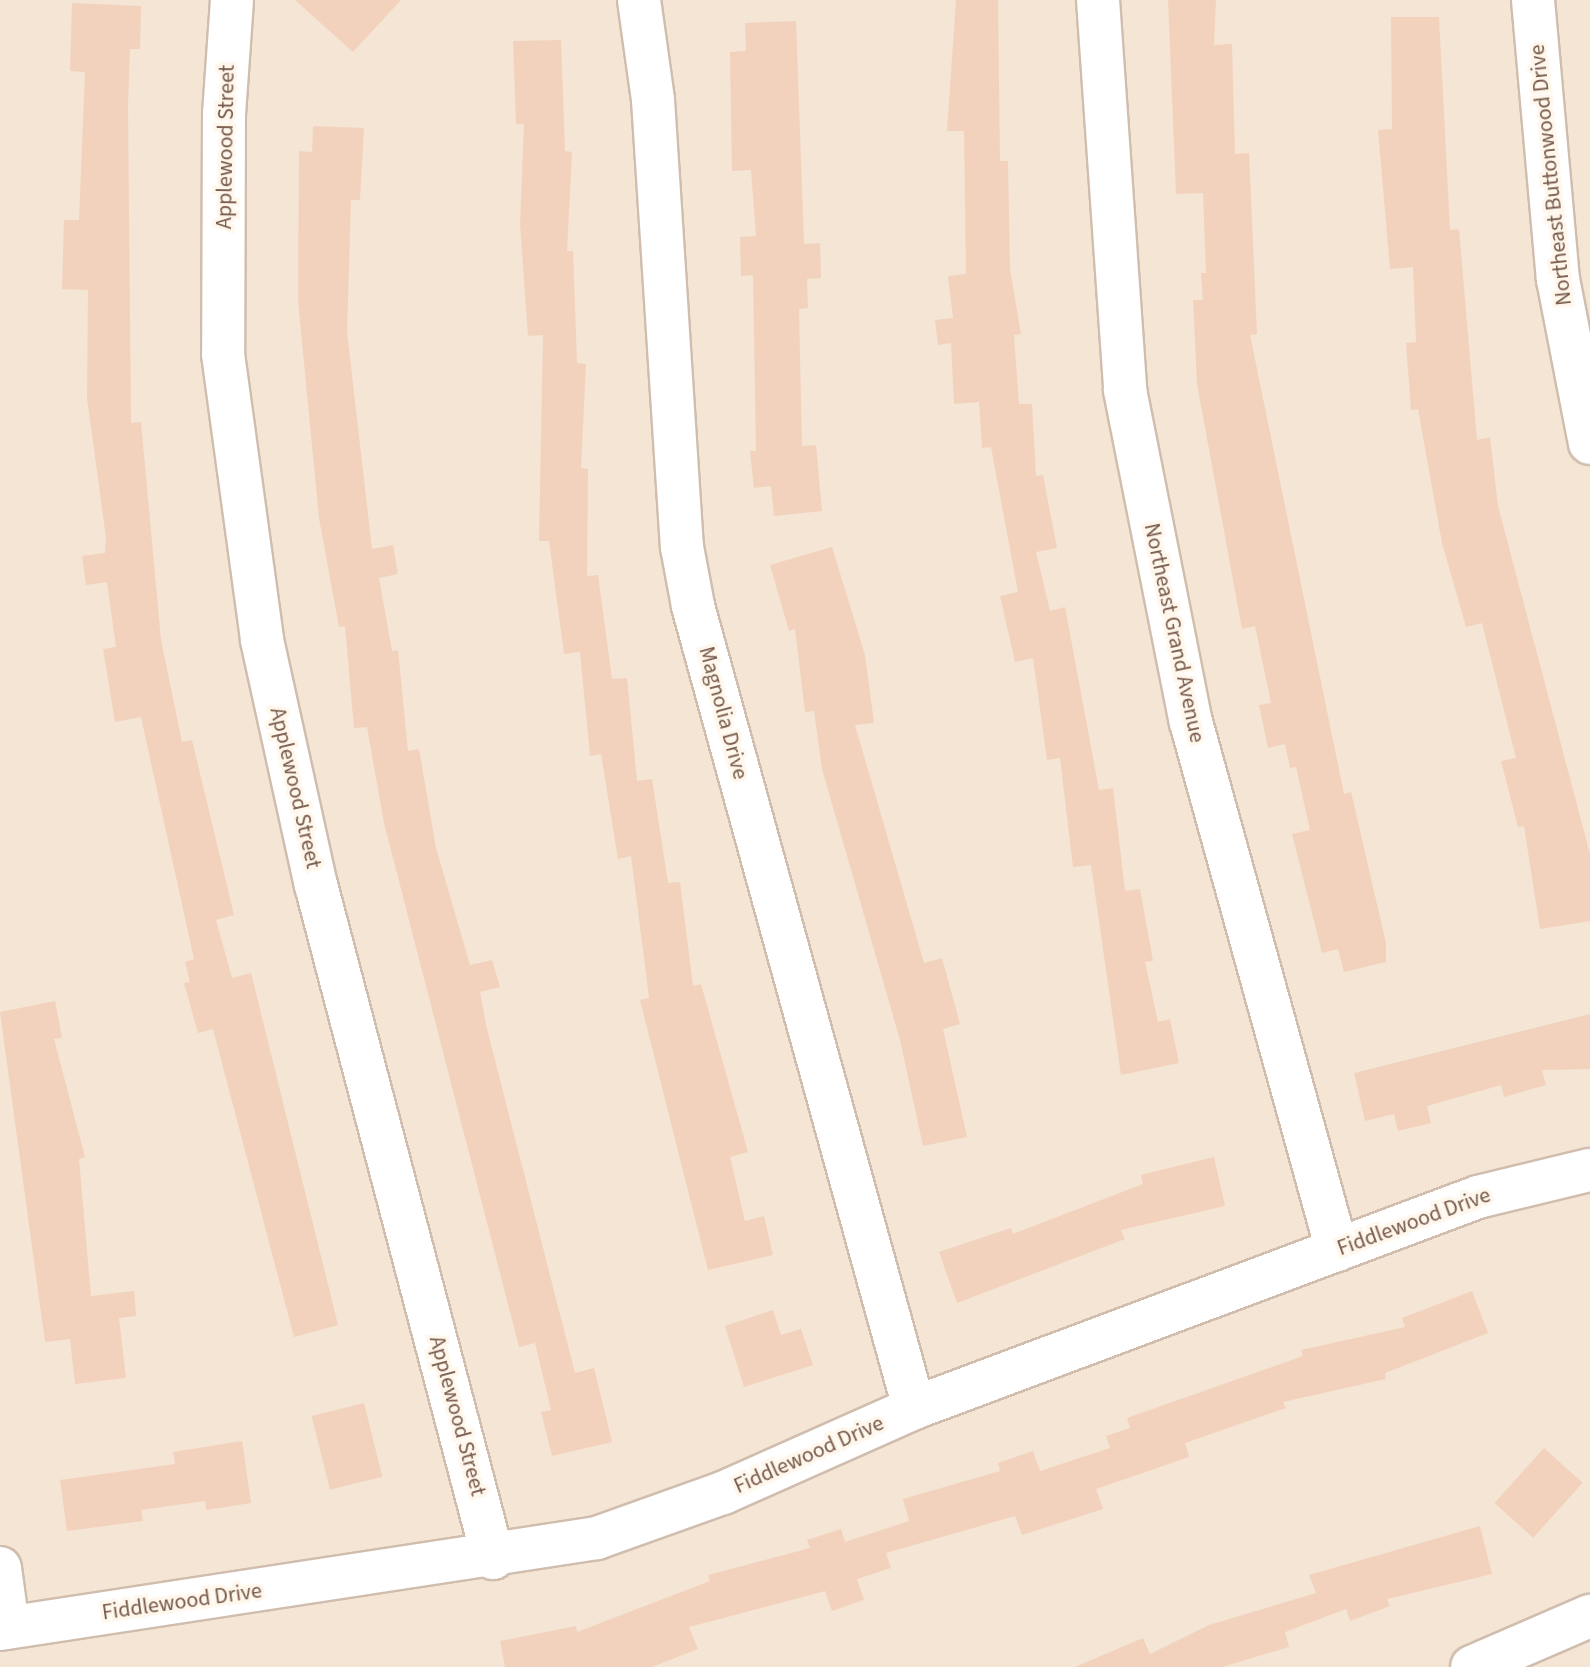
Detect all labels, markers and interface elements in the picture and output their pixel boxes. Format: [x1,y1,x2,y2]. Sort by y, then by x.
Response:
street label: Northeast Buttonwood Drive [1524,43,1578,307]
street label: Applewood Street [211,65,241,229]
street label: Northeast Grand Avenue [1138,521,1210,745]
street label: Magnolia Drive [693,644,753,782]
street label: Applewood Street [264,705,326,871]
street label: Fiddlewood Drive [1334,1182,1494,1262]
street label: Applewood Street [423,1333,491,1499]
street label: Fiddlewood Drive [730,1410,888,1500]
street label: Fiddlewood Drive [100,1578,264,1626]

